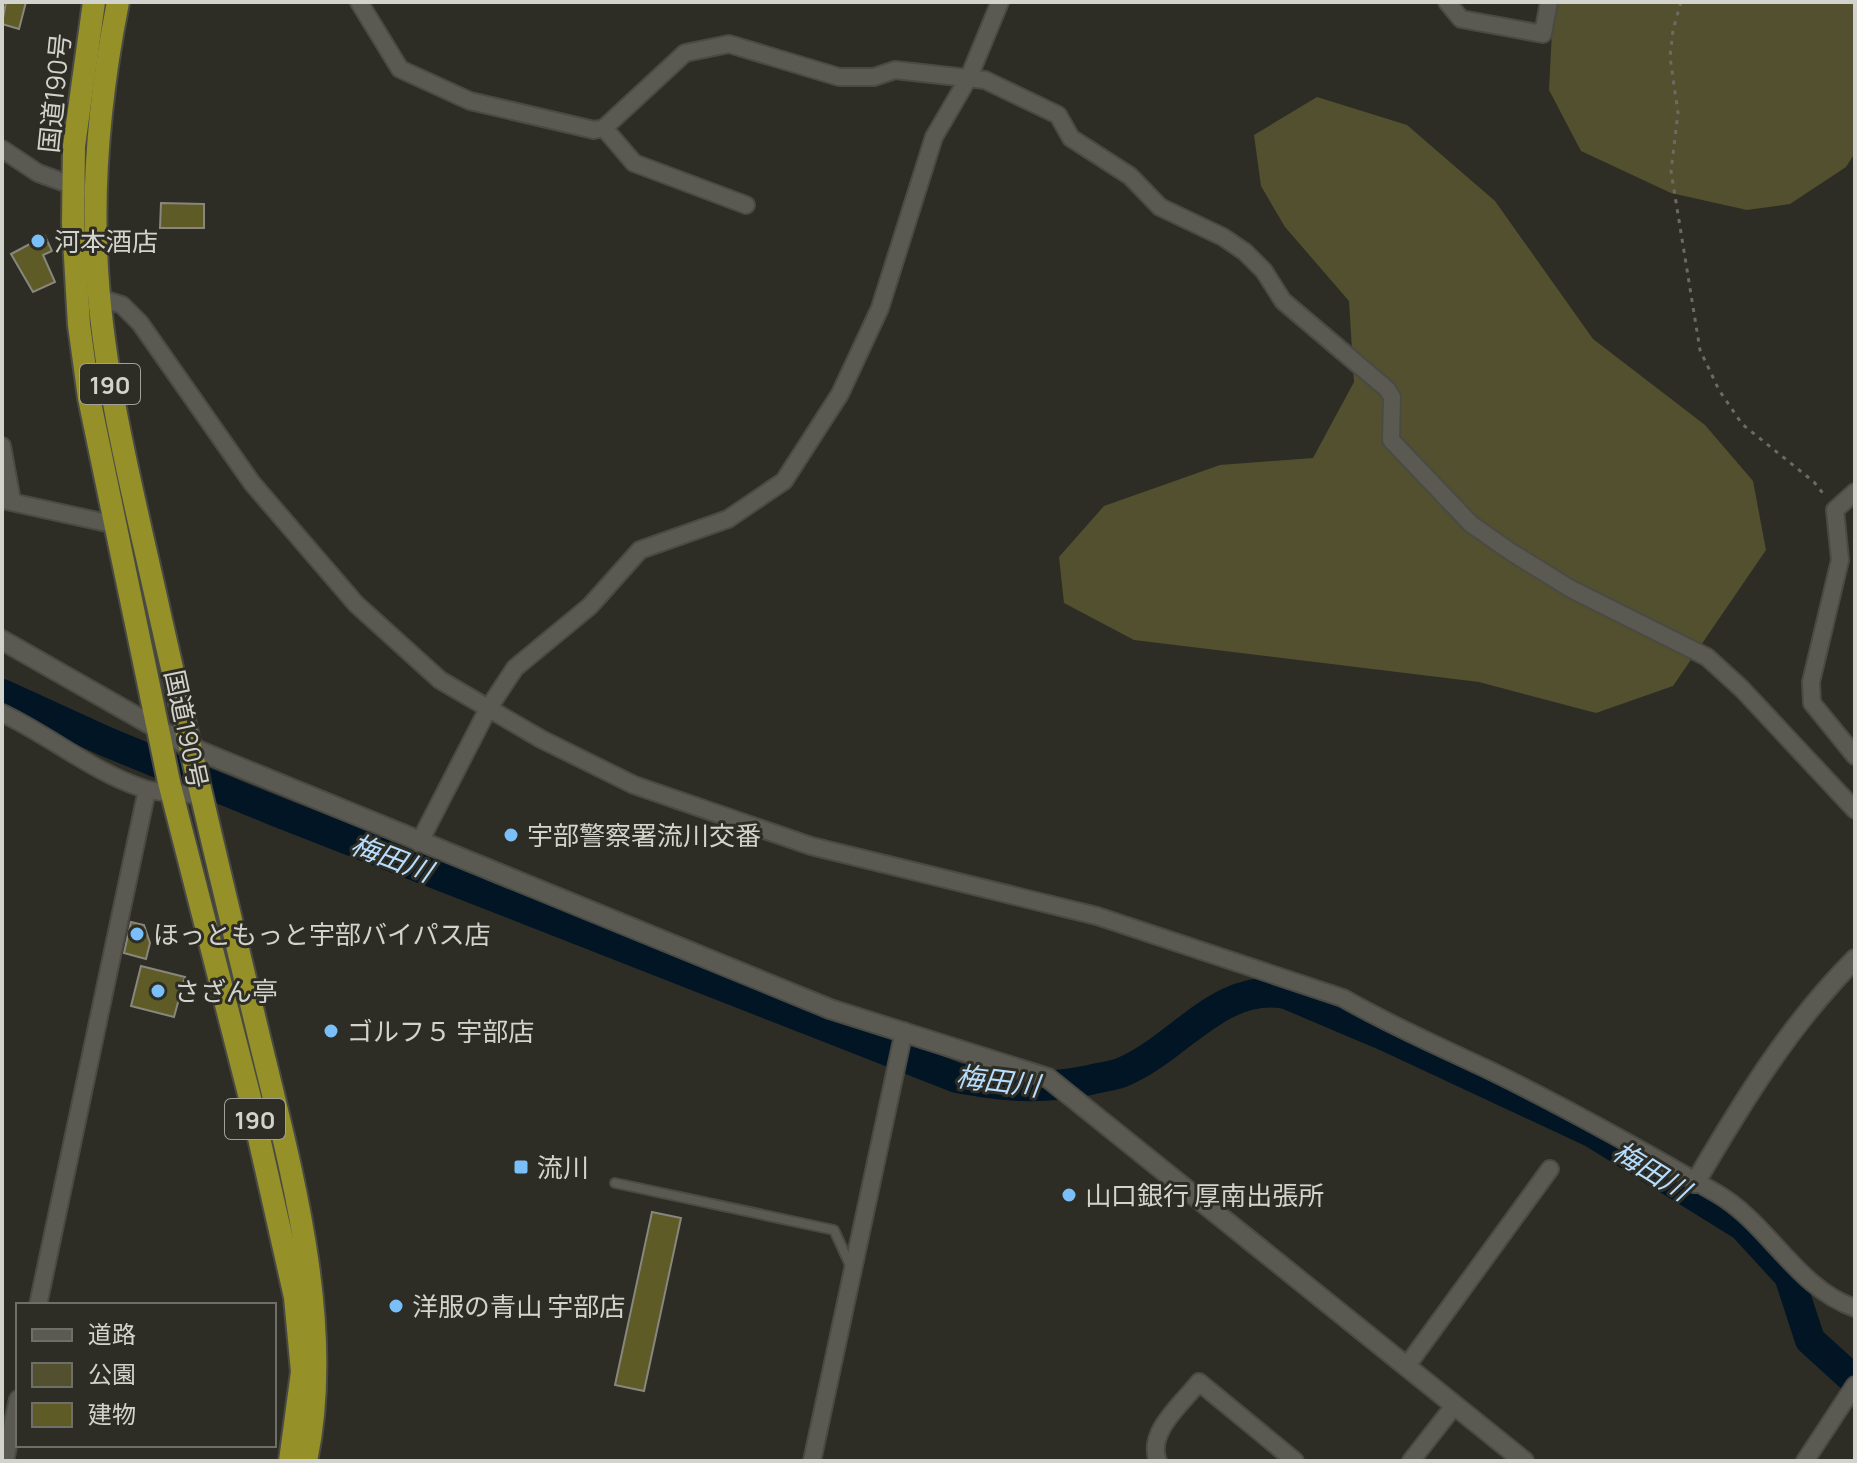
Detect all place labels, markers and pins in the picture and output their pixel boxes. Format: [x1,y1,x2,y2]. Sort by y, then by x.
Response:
place label: 河本酒店 [54,223,158,259]
marker: 河本酒店 [29,232,47,250]
place label: 宇部警察署流川交番 [527,817,761,853]
marker: 宇部警察署流川交番 [502,826,520,844]
place label: ほっともっと宇部バイパス店 [153,916,490,952]
marker: ほっともっと宇部バイパス店 [128,925,146,943]
place label: さざん亭 [174,973,278,1009]
marker: さざん亭 [149,982,167,1000]
place label: ゴルフ５ 宇部店 [347,1013,534,1049]
marker: ゴルフ５ 宇部店 [322,1022,340,1040]
place label: 流川 [537,1149,589,1185]
marker: 流川 [512,1158,530,1176]
place label: 山口銀行 厚南出張所 [1085,1177,1324,1213]
marker: 山口銀行 厚南出張所 [1060,1186,1078,1204]
place label: 洋服の青山 宇部店 [412,1288,625,1324]
marker: 洋服の青山 宇部店 [387,1297,405,1315]

